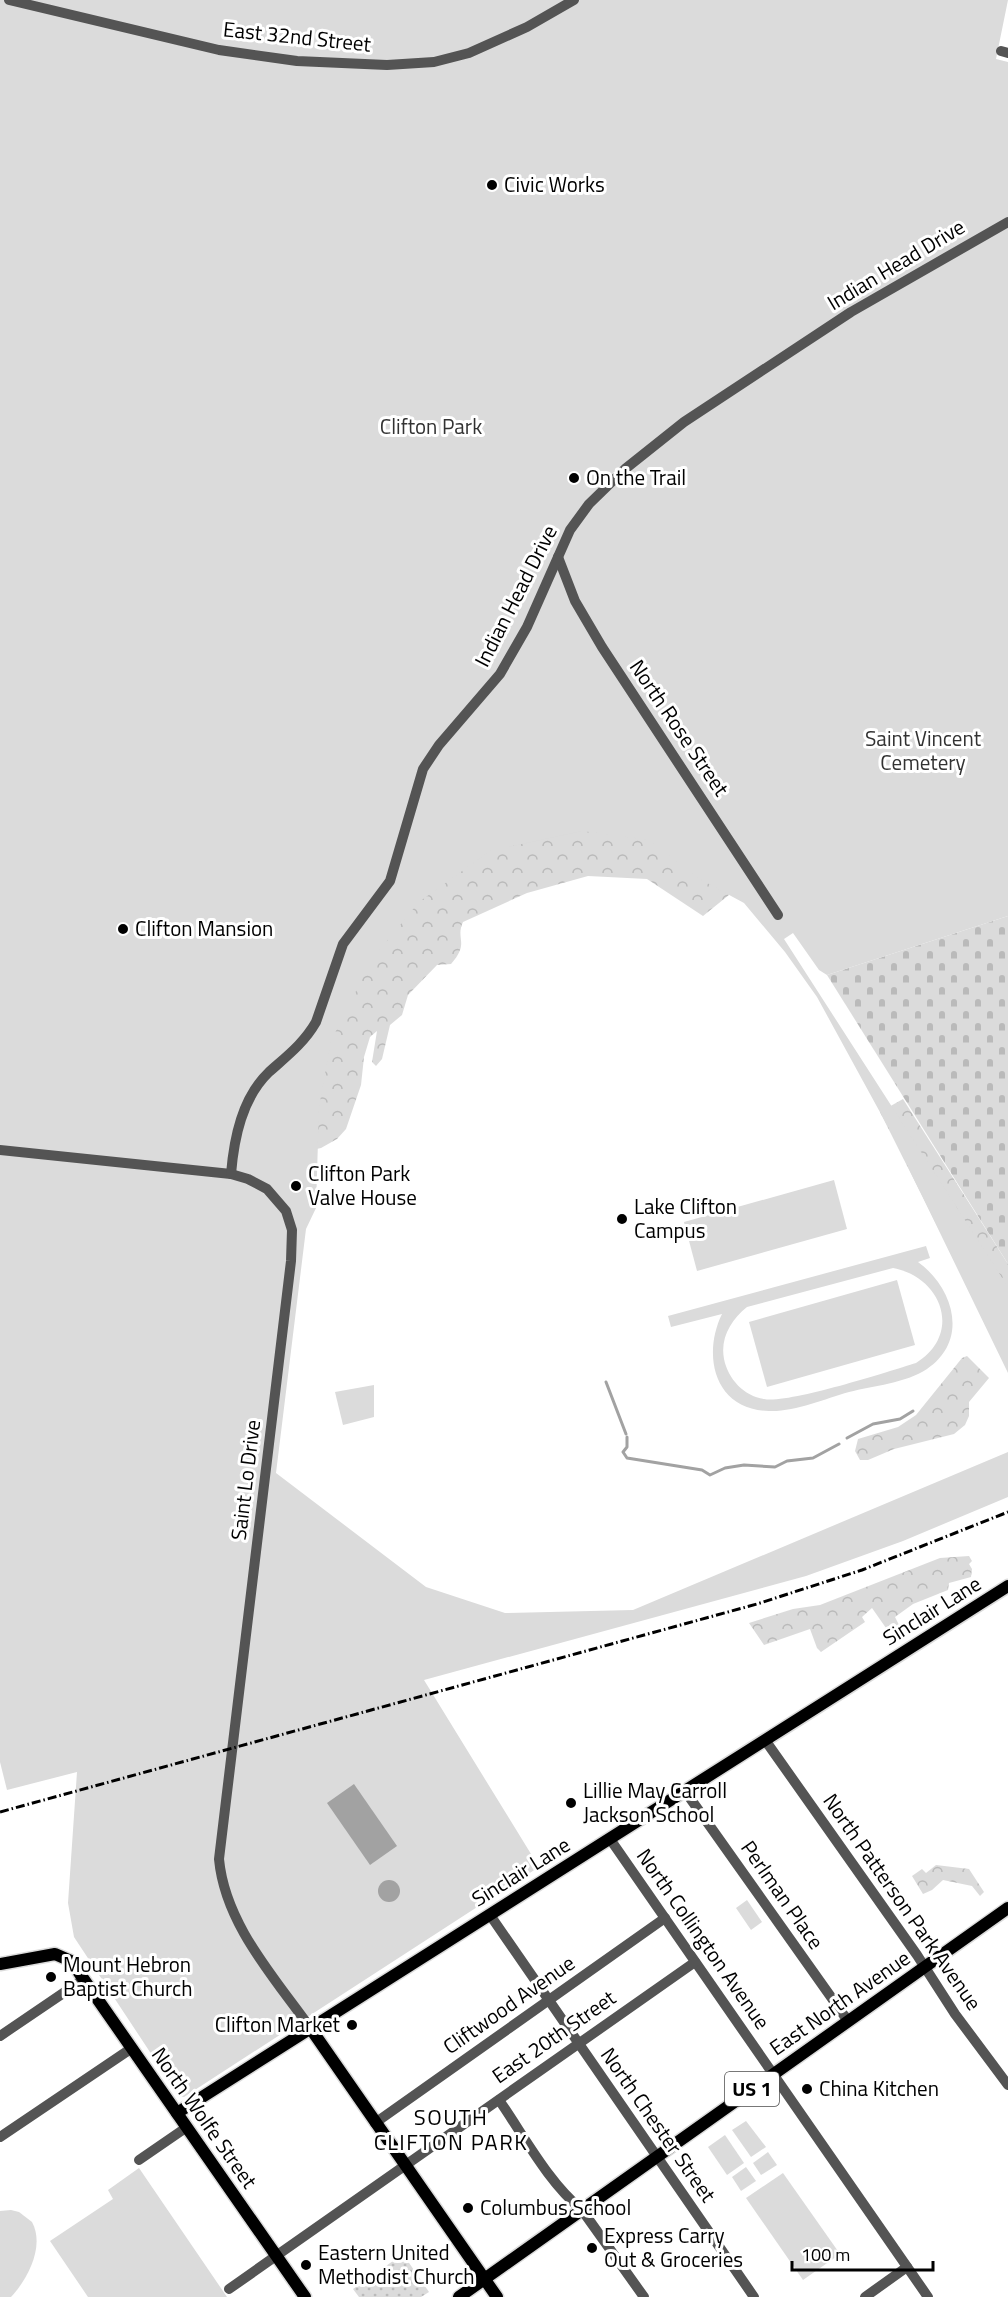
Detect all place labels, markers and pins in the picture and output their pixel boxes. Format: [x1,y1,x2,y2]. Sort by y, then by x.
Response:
place label: Civic Works [504,168,605,200]
marker: Civic Works [485,178,499,192]
place label: On the Trail [586,461,686,493]
marker: On the Trail [567,471,581,485]
place label: Clifton Mansion [135,912,273,944]
marker: Clifton Mansion [116,922,130,936]
place label: Clifton Park Valve House [308,1157,417,1213]
marker: Clifton Park Valve House [289,1179,303,1193]
place label: Lake Clifton Campus [634,1190,737,1246]
marker: Lake Clifton Campus [615,1212,629,1226]
place label: Lillie May Carroll Jackson School [583,1774,727,1830]
marker: Lillie May Carroll Jackson School [564,1796,578,1810]
place label: Mount Hebron Baptist Church [63,1948,193,2004]
marker: Mount Hebron Baptist Church [44,1970,58,1984]
place label: Clifton Market [215,2008,341,2040]
marker: Clifton Market [345,2018,359,2032]
place label: China Kitchen [819,2072,939,2104]
marker: China Kitchen [800,2082,814,2096]
place label: Columbus School [480,2191,631,2223]
marker: Columbus School [461,2201,475,2215]
place label: Express Carry Out & Groceries [604,2219,743,2275]
place label: Eastern United Methodist Church [318,2236,475,2292]
marker: Express Carry Out & Groceries [585,2241,599,2255]
marker: Eastern United Methodist Church [299,2258,313,2272]

